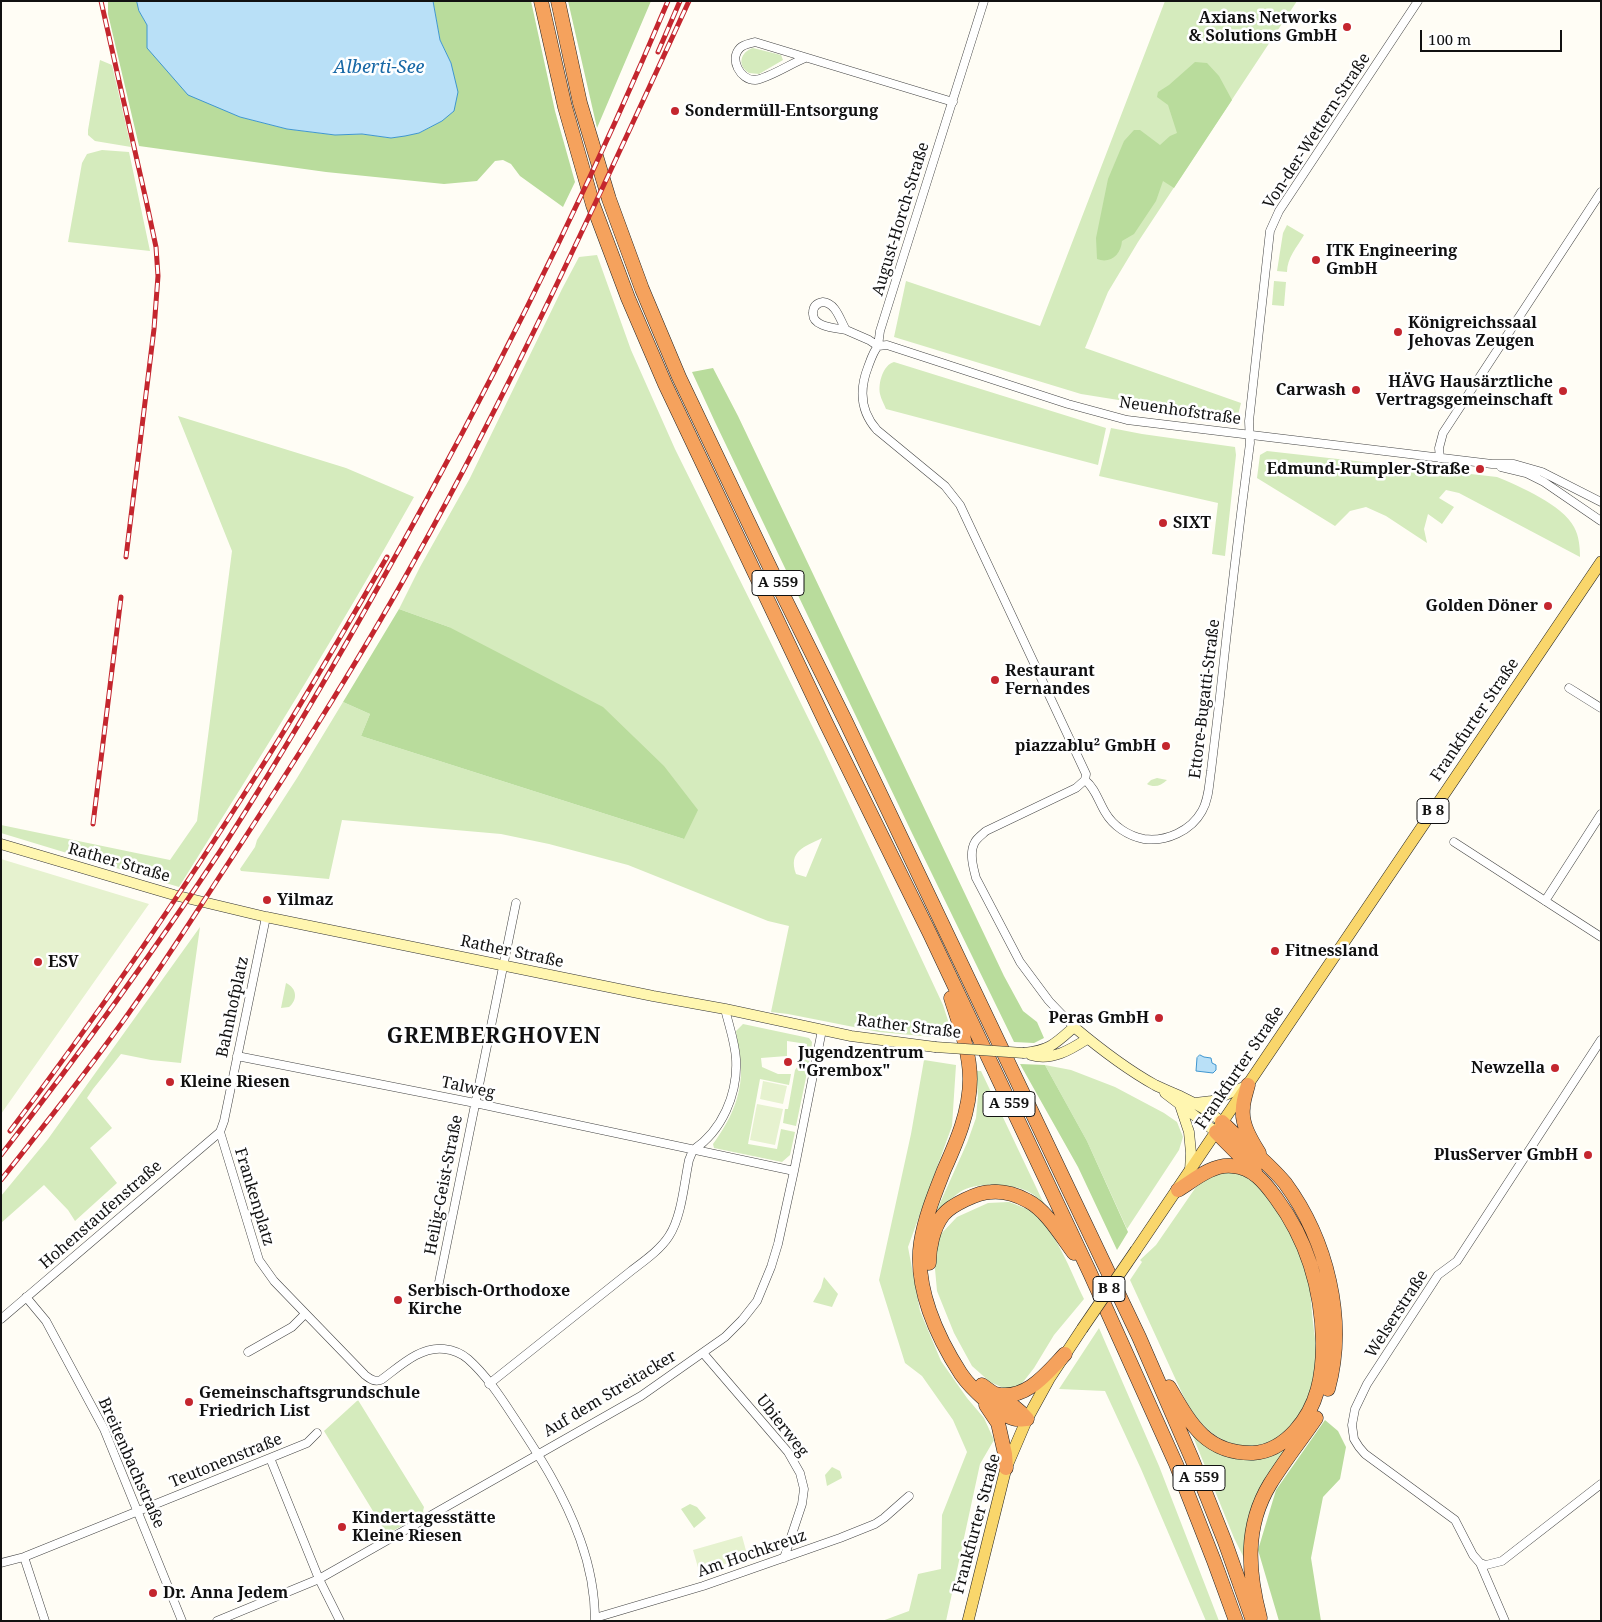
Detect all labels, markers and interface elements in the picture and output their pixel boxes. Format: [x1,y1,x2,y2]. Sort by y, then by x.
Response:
place label: Axians Networks & Solutions GmbH [1189,8,1337,46]
scale bar [1422,20,1564,52]
marker: Axians Networks & Solutions GmbH [1341,21,1353,33]
text: 100 m [1428,29,1471,49]
street label: Von-der-Wettern-Straße [1259,50,1375,212]
water label: Alberti-See [334,57,424,79]
place label: Sondermüll-Entsorgung [685,101,878,121]
marker: Sondermüll-Entsorgung [669,105,681,117]
street label: August-Horch-Straße [868,140,934,298]
place label: ITK Engineering GmbH [1326,241,1457,279]
marker: ITK Engineering GmbH [1310,254,1322,266]
place label: Königreichssaal Jehovas Zeugen [1408,313,1537,351]
marker: Königreichssaal Jehovas Zeugen [1392,326,1404,338]
place label: HÄVG Hausärztliche Vertragsgemeinschaft [1376,372,1553,410]
place label: Carwash [1276,380,1346,400]
marker: Carwash [1350,384,1362,396]
marker: HÄVG Hausärztliche Vertragsgemeinschaft [1557,385,1569,397]
street label: Neuenhofstraße [1118,393,1242,429]
place label: Edmund-Rumpler-Straße [1267,459,1470,479]
marker: Edmund-Rumpler-Straße [1474,463,1486,475]
place label: SIXT [1173,513,1211,533]
marker: SIXT [1157,517,1169,529]
road number: A 559 [752,570,804,596]
place label: Golden Döner [1426,596,1538,616]
marker: Golden Döner [1542,600,1554,612]
street label: Ettore-Bugatti-Straße [1186,618,1224,780]
street label: Frankfurter Straße [1427,655,1523,785]
place label: Restaurant Fernandes [1005,661,1095,699]
marker: Restaurant Fernandes [989,674,1001,686]
place label: piazzablu² GmbH [1015,736,1156,756]
marker: piazzablu² GmbH [1160,740,1172,752]
road number: B 8 [1417,798,1449,824]
street label: Rather Straße [66,839,172,887]
place label: Yilmaz [277,890,333,910]
marker: Yilmaz [261,894,273,906]
street label: Rather Straße [459,932,565,972]
place label: Fitnessland [1285,941,1379,961]
marker: Fitnessland [1269,945,1281,957]
place label: ESV [48,952,79,972]
street label: Bahnhofplatz [213,955,253,1059]
marker: ESV [32,956,44,968]
street label: Frankfurter Straße [1192,1003,1288,1133]
place label: Peras GmbH [1049,1008,1149,1028]
street label: Rather Straße [856,1011,962,1043]
marker: Peras GmbH [1153,1012,1165,1024]
district label: GREMBERGHOVEN [385,1024,603,1050]
place label: Jugendzentrum "Grembox" [798,1043,924,1081]
marker: Jugendzentrum "Grembox" [782,1056,794,1068]
place label: Newzella [1471,1058,1545,1078]
marker: Newzella [1549,1062,1561,1074]
place label: Kleine Riesen [180,1072,290,1092]
street label: Talweg [439,1073,497,1103]
marker: Kleine Riesen [164,1076,176,1088]
road number: A 559 [983,1092,1035,1116]
street label: Heilig-Geist-Straße [421,1113,467,1257]
place label: PlusServer GmbH [1434,1145,1578,1165]
street label: Frankenplatz [230,1146,278,1248]
marker: PlusServer GmbH [1582,1149,1594,1161]
street label: Hohenstaufenstraße [36,1157,166,1273]
street label: Welserstraße [1362,1267,1432,1361]
road number: B 8 [1093,1276,1125,1302]
place label: Serbisch-Orthodoxe Kirche [408,1281,570,1319]
marker: Serbisch-Orthodoxe Kirche [392,1294,404,1306]
street label: Auf dem Streitacker [540,1347,680,1441]
place label: Gemeinschaftsgrundschule Friedrich List [199,1383,420,1421]
street label: Ubierweg [752,1391,812,1461]
street label: Breitenbachstraße [94,1395,168,1531]
marker: Gemeinschaftsgrundschule Friedrich List [183,1396,195,1408]
street label: Teutonenstraße [167,1430,285,1492]
street label: Frankfurter Straße [949,1452,1005,1596]
road number: A 559 [1173,1466,1225,1490]
place label: Kindertagesstätte Kleine Riesen [352,1508,496,1546]
marker: Kindertagesstätte Kleine Riesen [336,1521,348,1533]
street label: Am Hochkreuz [695,1526,809,1582]
place label: Dr. Anna Jedem [163,1583,288,1603]
marker: Dr. Anna Jedem [147,1587,159,1599]

